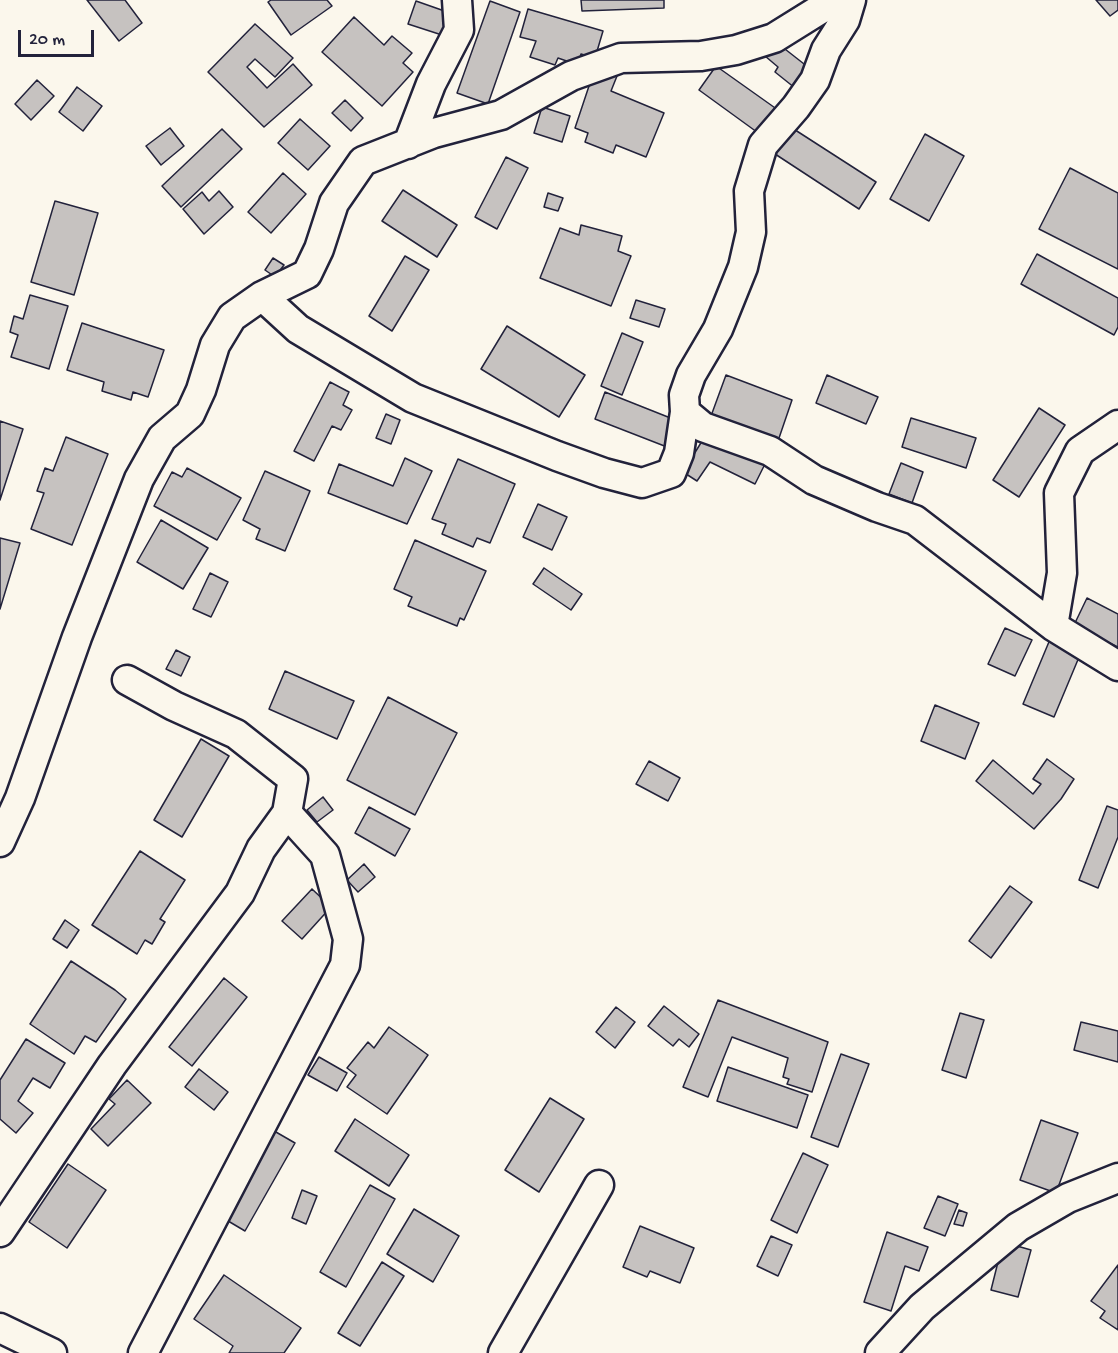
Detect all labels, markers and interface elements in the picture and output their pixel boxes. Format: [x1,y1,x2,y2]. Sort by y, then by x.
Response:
scale bar [21,18,98,56]
text: 20 m [29,30,65,51]

